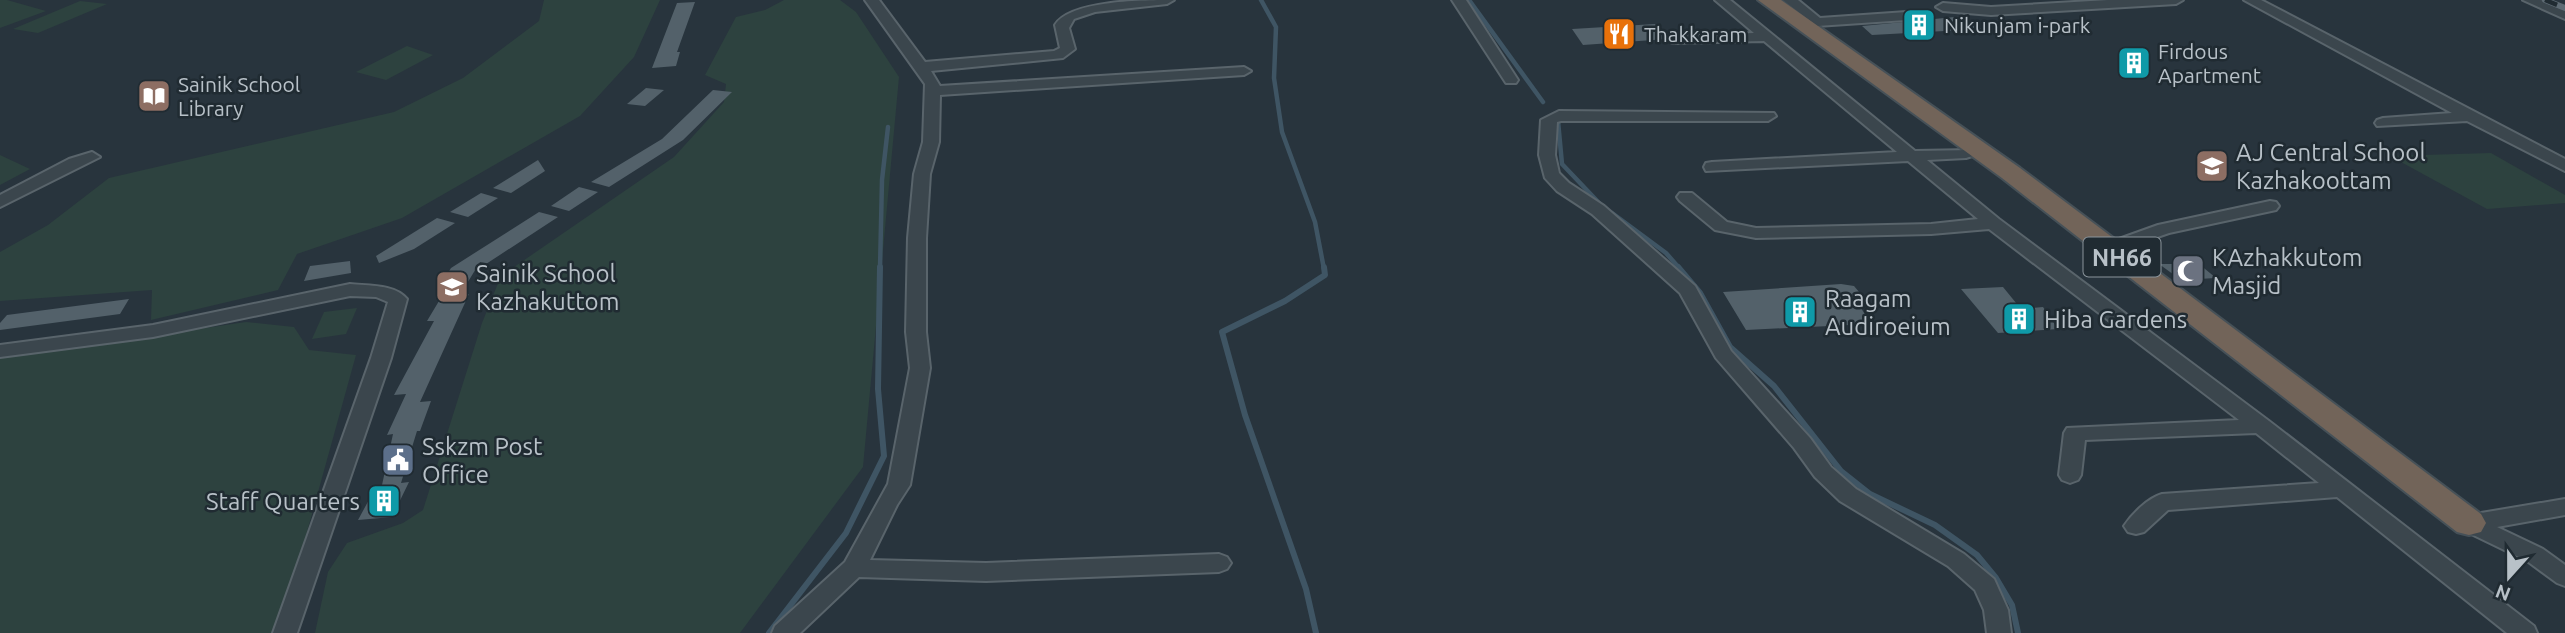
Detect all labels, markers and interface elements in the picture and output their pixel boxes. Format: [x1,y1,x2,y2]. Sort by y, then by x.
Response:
building icon: Nikunjam i-park [1900,6,1938,44]
place label: Nikunjam i-park [1944,13,2091,37]
restaurant icon: Thakkaram [1600,15,1638,53]
place label: Thakkaram [1644,22,1747,46]
place label: Firdous Apartment [2158,39,2261,87]
building icon: Firdous Apartment [2115,44,2153,82]
place label: Sainik School Library [178,72,300,120]
library icon: Sainik School Library [135,77,173,115]
place label: AJ Central School Kazhakoottam [2236,139,2426,194]
school or university icon: AJ Central School Kazhakoottam [2193,147,2231,185]
road number: NH66 [2084,238,2160,276]
place label: KAzhakkutom Masjid [2212,244,2363,299]
mosque icon: KAzhakkutom Masjid [2169,252,2207,290]
place label: Sainik School Kazhakuttom [476,260,619,315]
school or university icon: Sainik School Kazhakuttom [433,268,471,306]
place label: Raagam Audiroeium [1825,285,1951,340]
building icon: Raagam Audiroeium [1781,293,1819,331]
building icon: Hiba Gardens [2000,300,2038,338]
place label: Hiba Gardens [2044,306,2187,333]
place label: Sskzm Post Office [422,433,543,488]
public building icon: Sskzm Post Office [379,441,417,479]
building icon: Staff Quarters [365,482,403,520]
place label: Staff Quarters [206,488,360,515]
north arrow [2474,542,2544,612]
text: N [2492,580,2513,606]

